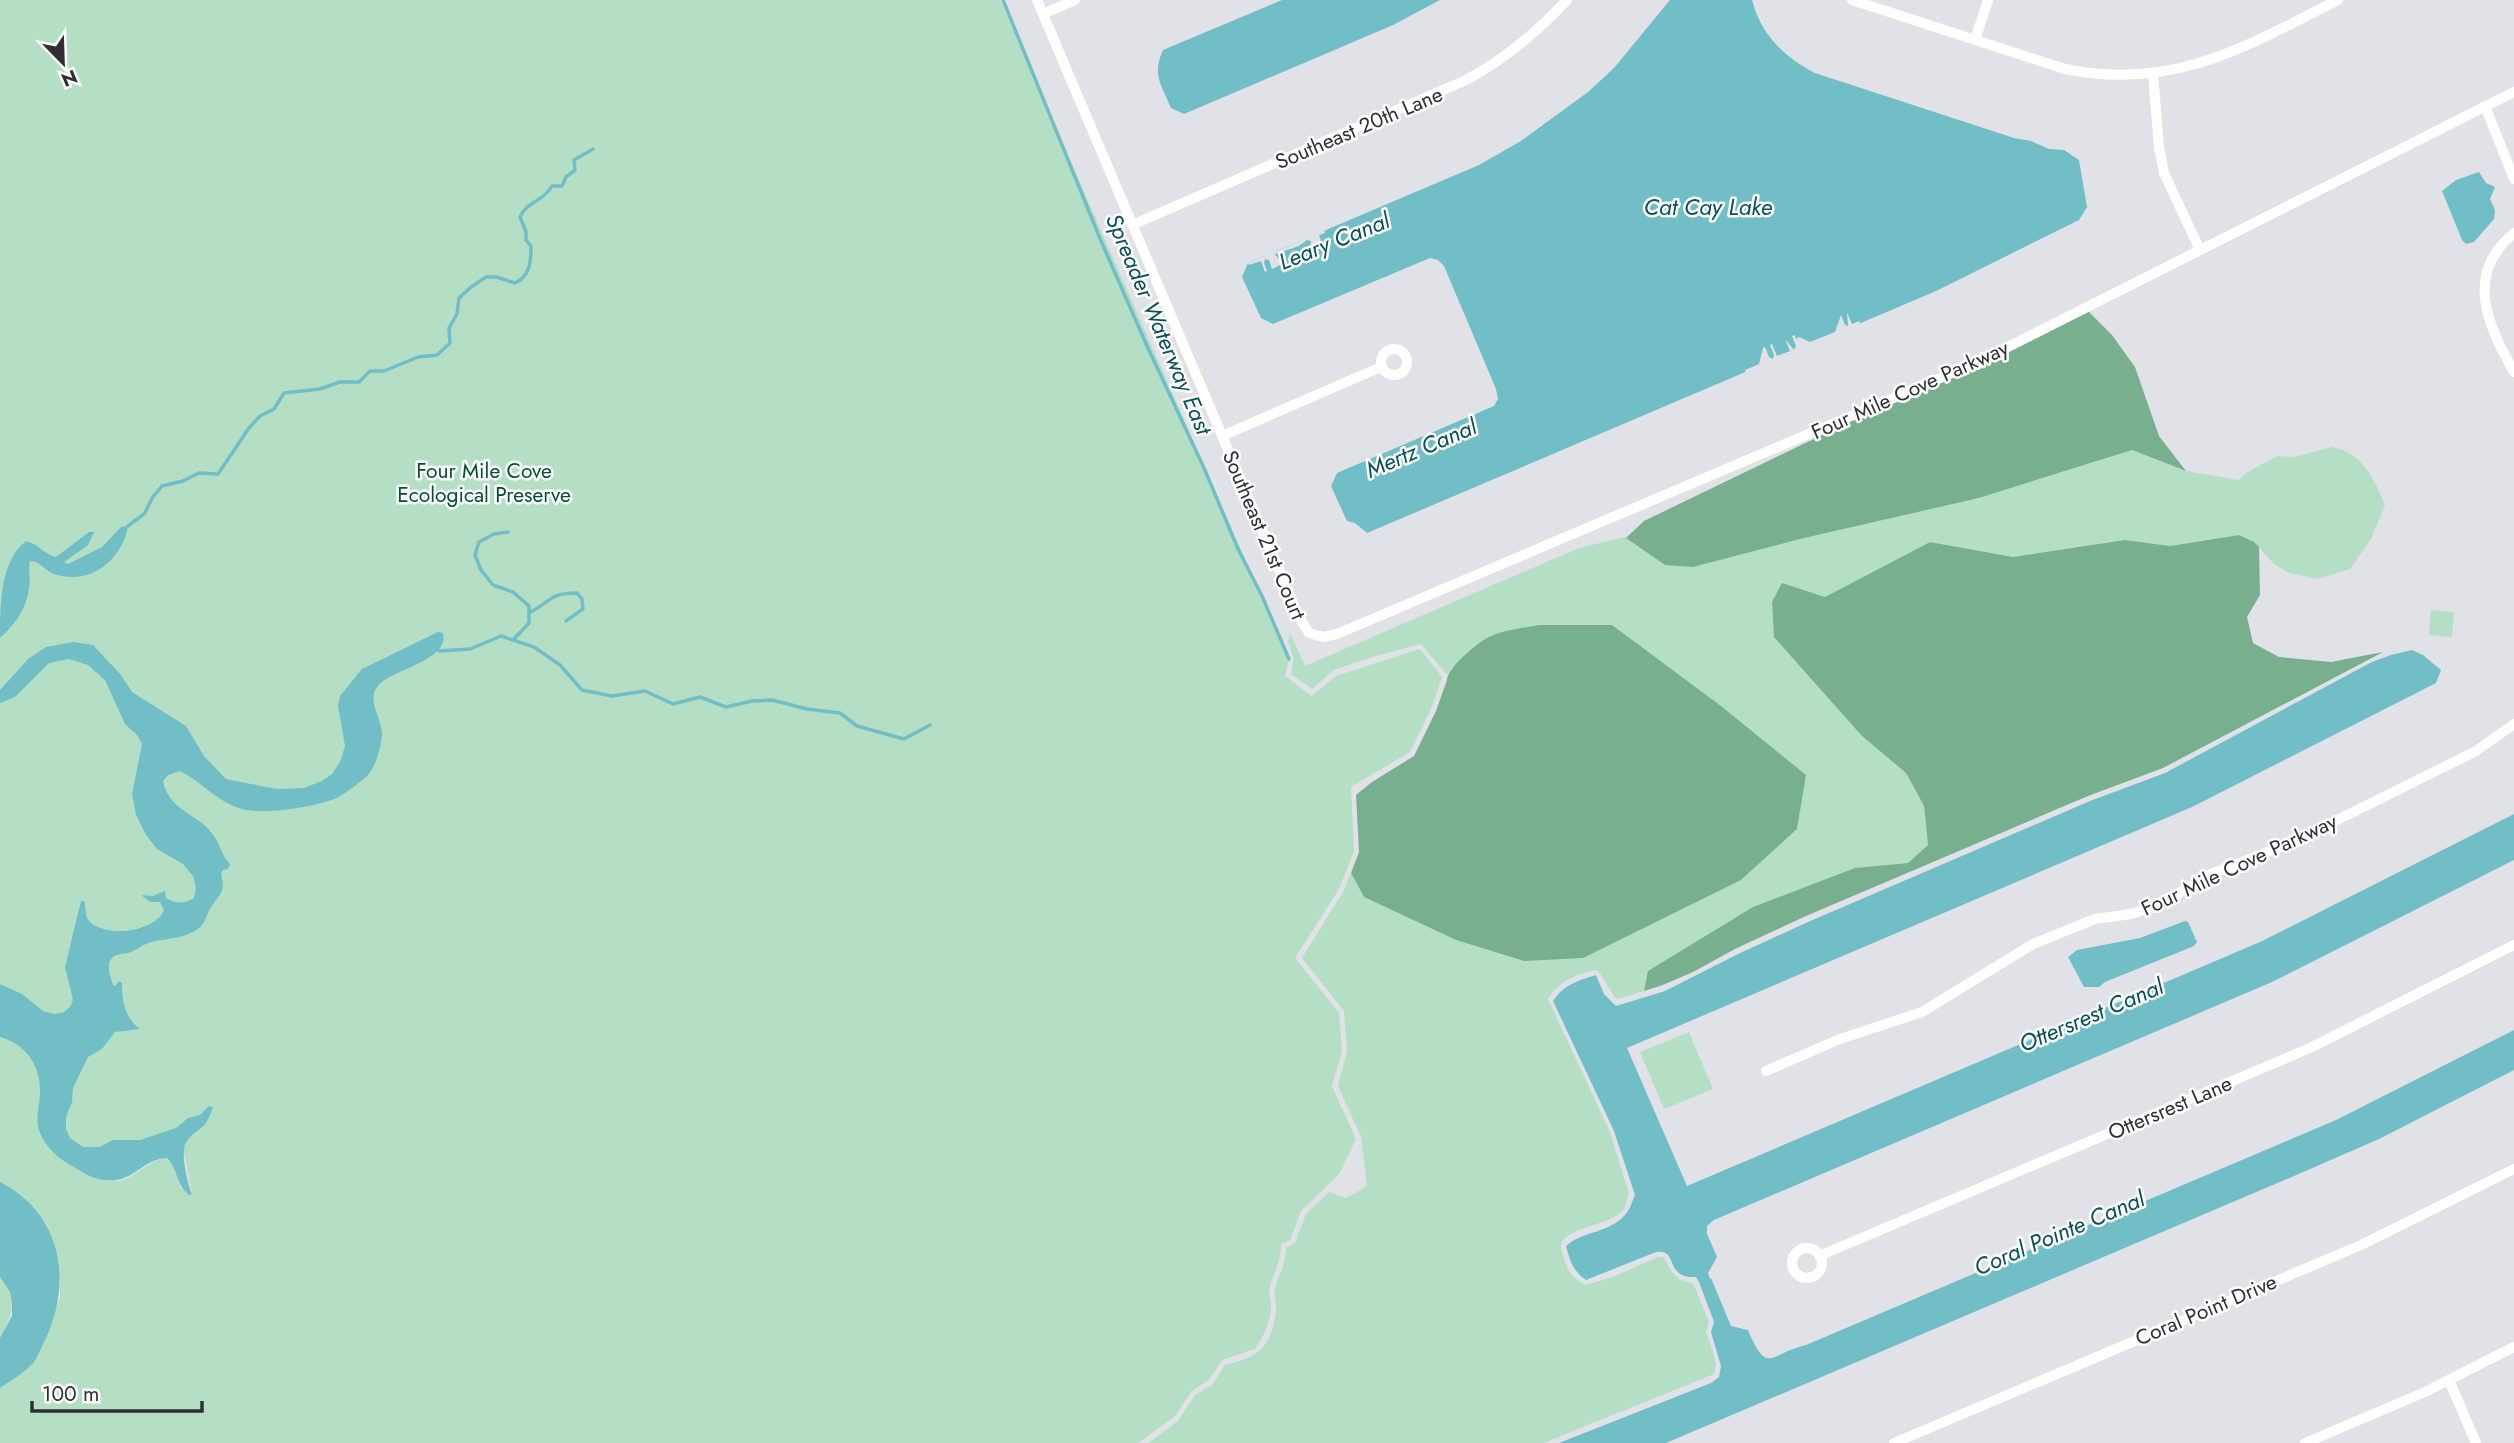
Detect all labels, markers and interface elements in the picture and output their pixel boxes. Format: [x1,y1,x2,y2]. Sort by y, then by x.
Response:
north arrow [28,28,98,98]
text: N [57,63,82,94]
street label: Southeast 20th Lane [1271,79,1447,177]
water label: Cat Cay Lake [1644,190,1773,224]
water label: Leary Canal [1273,203,1395,279]
water label: Spreader Waterway East [1097,208,1222,441]
street label: Four Mile Cove Parkway [1807,333,2014,447]
water label: Mertz Canal [1360,409,1482,487]
street label: Southeast 21st Court [1215,446,1313,624]
park label: Four Mile Cove Ecological Preserve [397,456,571,510]
street label: Four Mile Cove Parkway [2136,806,2343,924]
water label: Ottersrest Canal [2013,969,2169,1061]
street label: Ottersrest Lane [2103,1068,2237,1148]
water label: Coral Pointe Canal [1968,1181,2150,1284]
street label: Coral Point Drive [2131,1267,2282,1353]
scale bar [32,1370,201,1414]
text: 100 m [42,1379,99,1409]

